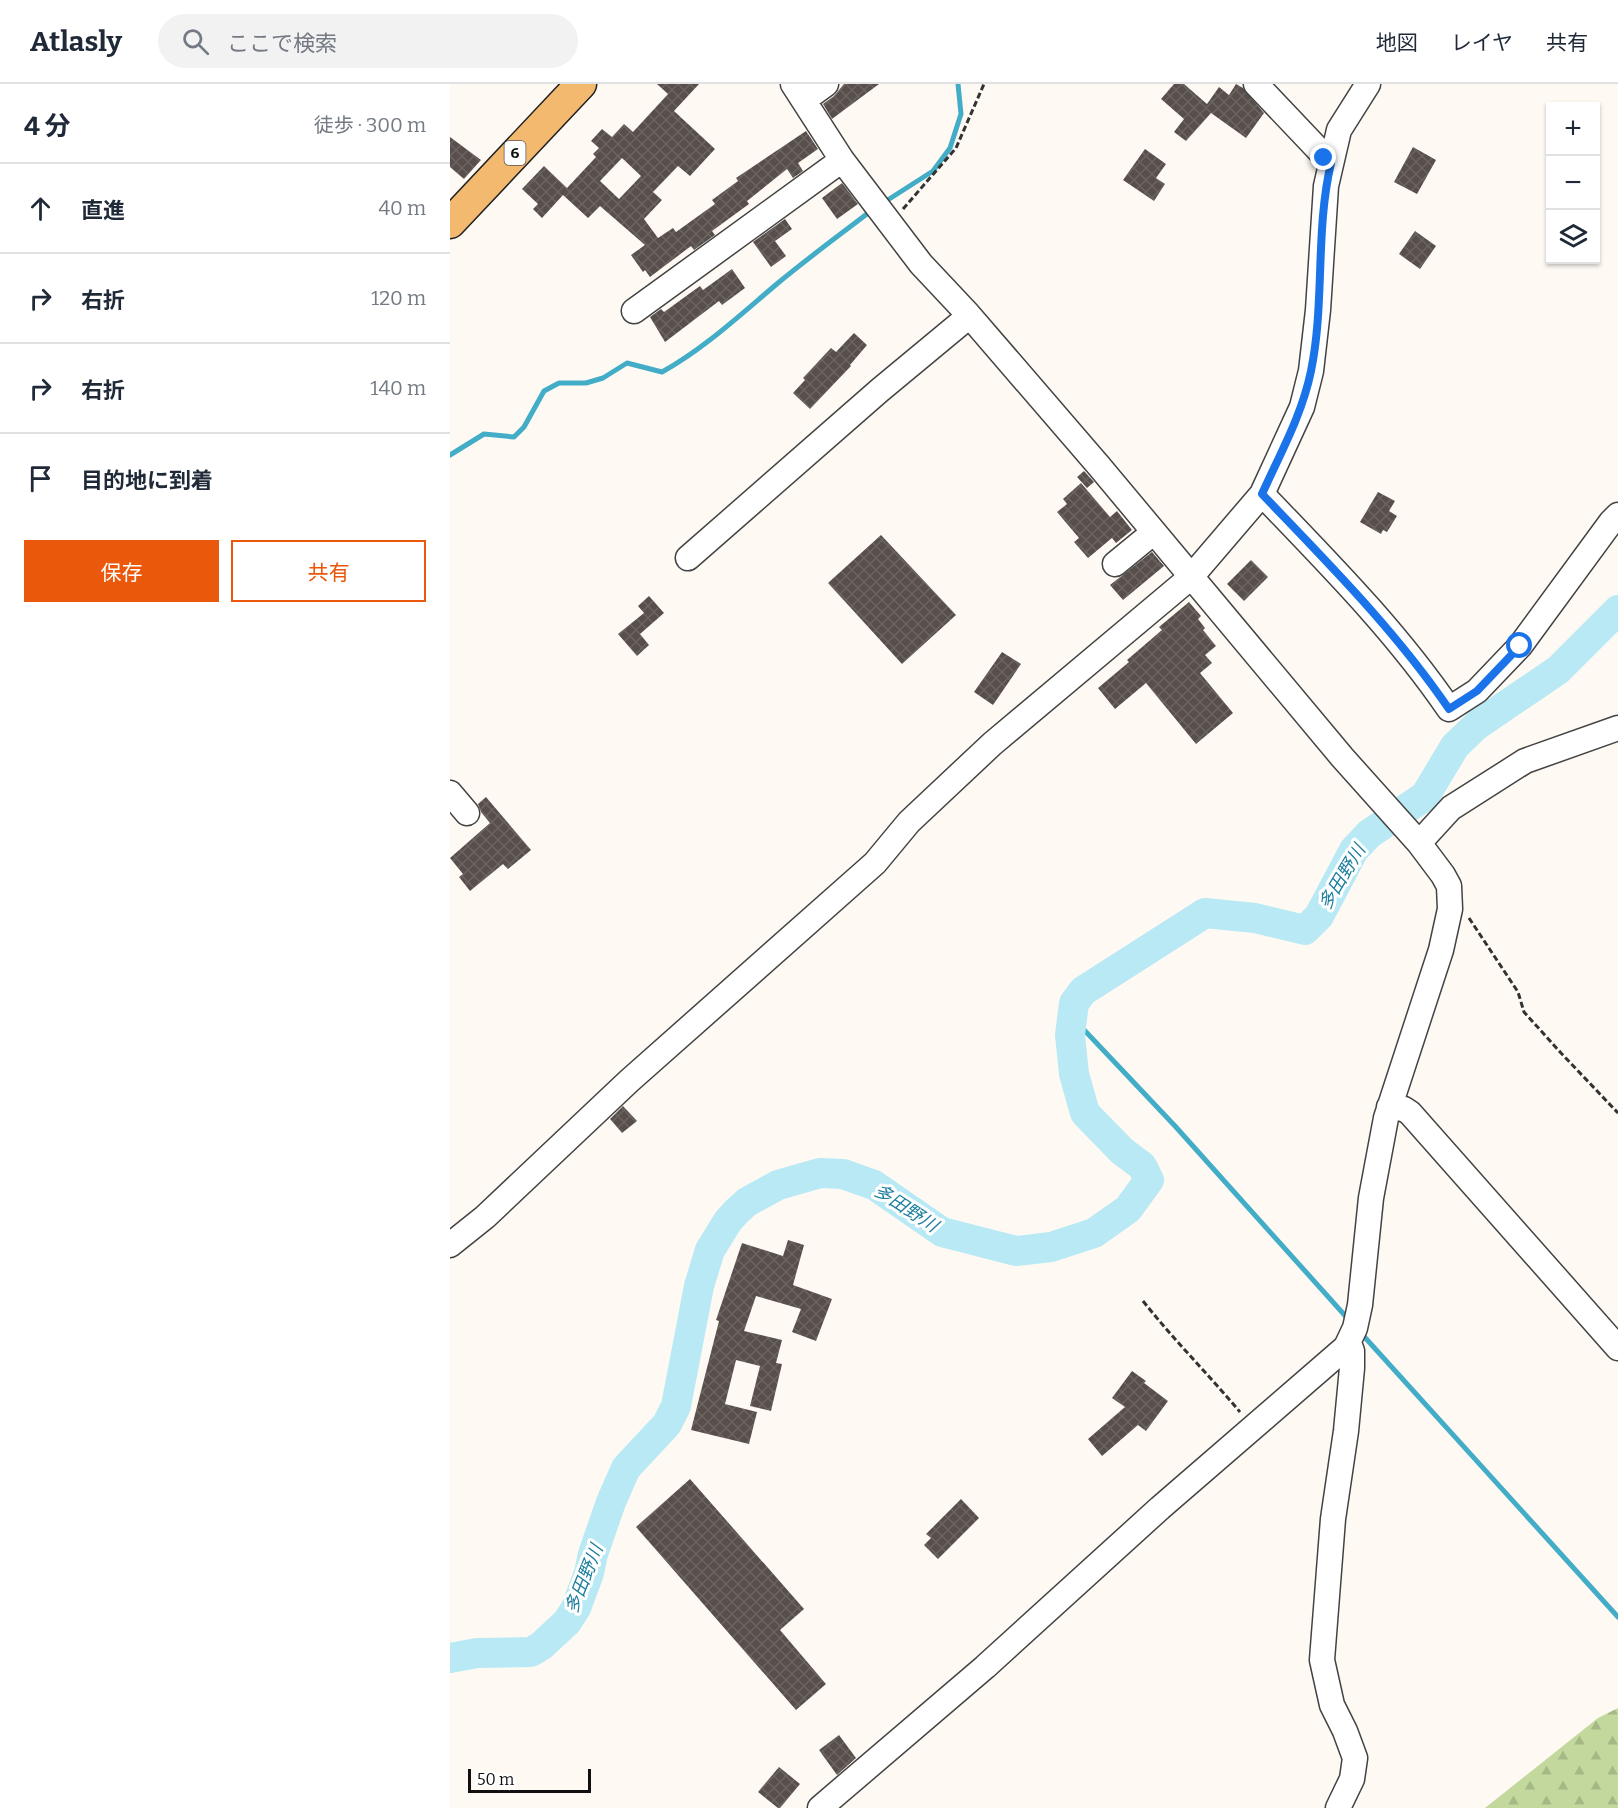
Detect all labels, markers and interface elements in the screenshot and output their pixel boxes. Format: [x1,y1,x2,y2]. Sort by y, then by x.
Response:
search box [158,14,578,68]
text: Atlasly [30,25,122,58]
icon: search [179,25,212,58]
text: ここで検索 [227,30,337,57]
text: 地図 [1376,30,1418,56]
text: レイヤ [1451,30,1513,56]
text: 共有 [1546,30,1588,56]
map controls [1546,102,1600,264]
button: + [1546,102,1600,156]
text: 4 分 [24,111,71,142]
text: 徒歩 · 300 m [314,113,426,137]
road number: 6 [504,141,526,165]
route end [1310,144,1336,170]
button: − [1546,156,1600,210]
icon: ahead [24,192,57,225]
text: 40 m [378,196,426,220]
text: 直進 [81,197,125,224]
button: layers [1546,210,1600,264]
icon: right [24,282,57,315]
text: 120 m [371,286,426,310]
text: 右折 [81,287,125,314]
icon: right [24,372,57,405]
text: 140 m [370,376,426,400]
text: 右折 [81,377,125,404]
icon: arrive [24,462,57,495]
text: 目的地に到着 [81,467,213,494]
button: 保存 [24,540,219,602]
button: 共有 [231,540,426,602]
route start [1506,632,1532,658]
water label: 多田野川 [1314,839,1371,914]
water label: 多田野川 [870,1179,944,1238]
water label: 多田野川 [560,1540,608,1616]
scale bar [468,1766,591,1794]
text: 50 m [477,1770,514,1789]

